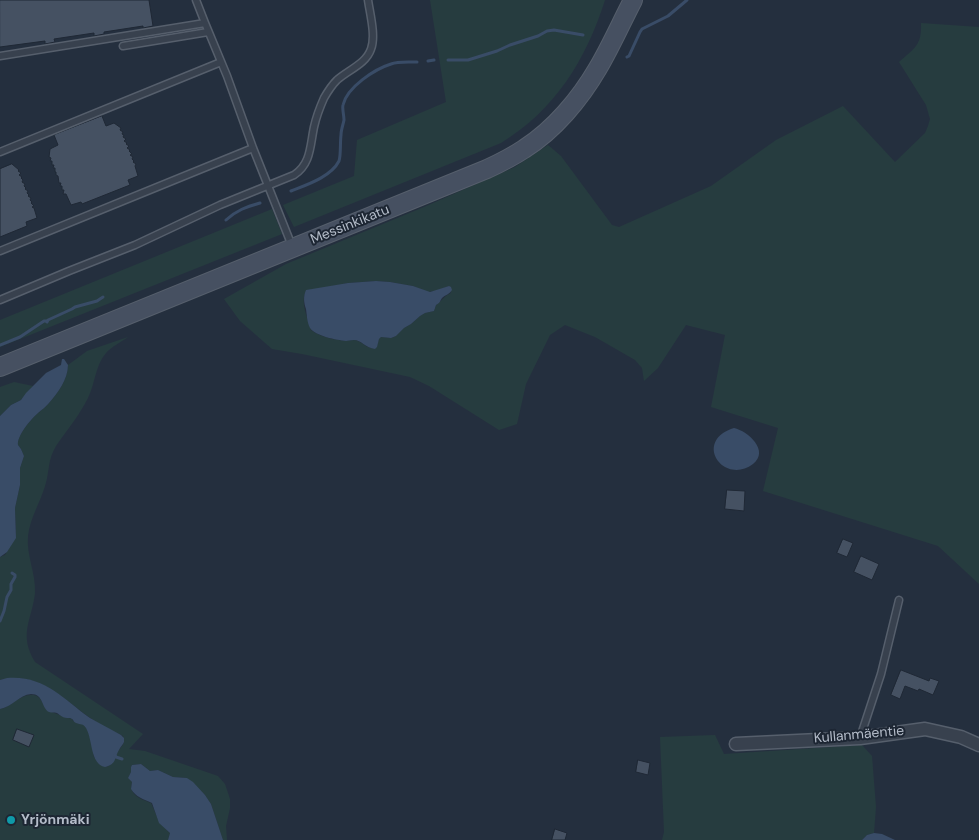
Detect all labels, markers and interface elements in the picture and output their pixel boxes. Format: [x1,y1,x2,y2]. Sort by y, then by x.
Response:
street label: Messinkikatu [308,202,392,248]
street label: Kullanmäentie [813,723,905,747]
place label: Yrjönmäki [21,812,89,828]
marker: Yrjönmäki [5,814,17,826]

